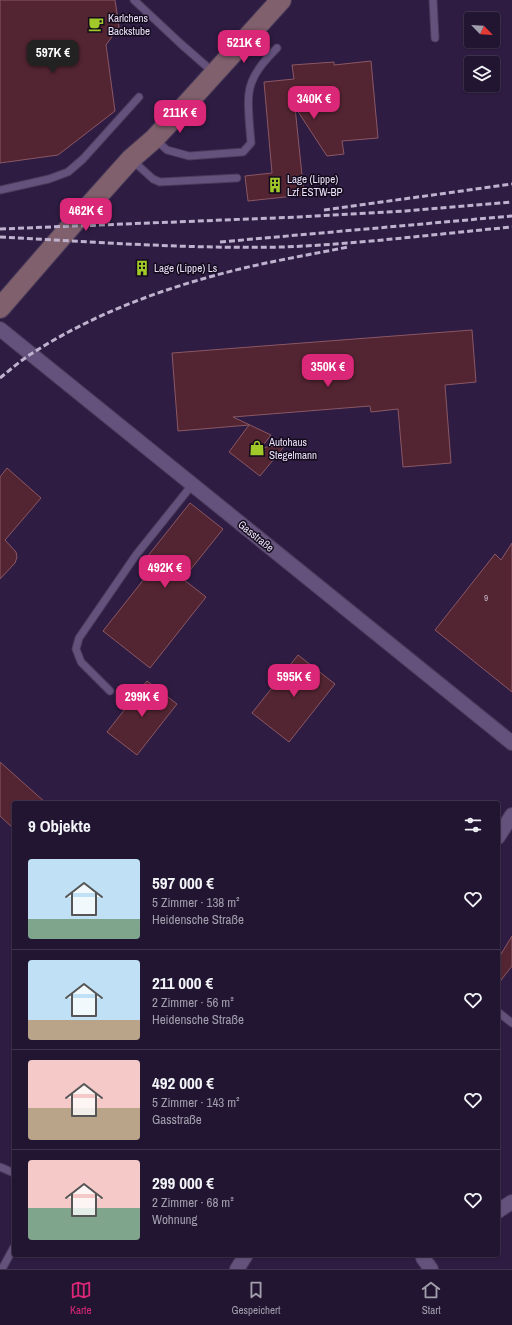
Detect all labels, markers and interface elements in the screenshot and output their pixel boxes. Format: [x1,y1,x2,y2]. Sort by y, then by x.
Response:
place label: Karlchens Backstube [108,11,150,38]
north arrow [464,12,500,48]
map controls [464,12,500,92]
cafe icon: Karlchens Backstube [87,15,105,33]
pin: 521K € [211,30,277,64]
text: 521K € [227,34,261,51]
pin: 597K € [20,40,86,74]
text: 597K € [36,44,70,61]
button: layers [464,56,500,92]
pin: 340K € [281,86,347,120]
text: 340K € [297,90,331,107]
pin: 211K € [147,100,213,134]
text: 211K € [163,104,197,121]
place label: Lage (Lippe) Lzf ESTW-BP [287,172,342,199]
building icon: Lage (Lippe) Lzf ESTW-BP [266,176,284,194]
pin: 462K € [53,198,119,232]
text: 462K € [69,202,103,219]
building icon: Lage (Lippe) Ls [133,259,151,277]
place label: Lage (Lippe) Ls [154,261,218,275]
pin: 350K € [295,354,361,388]
text: 350K € [311,358,345,375]
place label: Autohaus Stegelmann [268,435,317,462]
shop icon: Autohaus Stegelmann [248,439,266,457]
street label: Gasstraße [235,517,277,555]
pin: 492K € [132,555,198,589]
text: 492K € [148,559,182,576]
house number: 9 [484,592,488,604]
pin: 595K € [261,664,327,698]
text: 595K € [277,668,311,685]
pin: 299K € [109,684,175,718]
text: 299K € [125,688,159,705]
text: 9 Objekte [28,814,91,837]
icon: filters [462,814,484,836]
text: 597 000 € [152,871,214,894]
icon: home [60,875,108,923]
icon: heart [462,888,484,910]
text: 5 Zimmer · 138 m² [152,894,240,911]
text: Heidensche Straße [152,911,244,928]
text: 211 000 € [152,971,213,994]
icon: home [60,976,108,1024]
icon: heart [462,989,484,1011]
text: 2 Zimmer · 56 m² [152,994,234,1011]
text: Heidensche Straße [152,1011,244,1028]
text: 492 000 € [152,1071,214,1094]
icon: home [60,1076,108,1124]
icon: heart [462,1089,484,1111]
text: 5 Zimmer · 143 m² [152,1094,240,1111]
text: Gasstraße [152,1111,202,1128]
text: 299 000 € [152,1171,214,1194]
icon: home [60,1176,108,1224]
icon: heart [462,1189,484,1211]
text: 2 Zimmer · 68 m² [152,1194,234,1211]
text: Wohnung [152,1211,197,1228]
tab: Karte [70,1279,92,1317]
tab: Gespeichert [231,1279,281,1317]
tab: Start [420,1279,442,1317]

